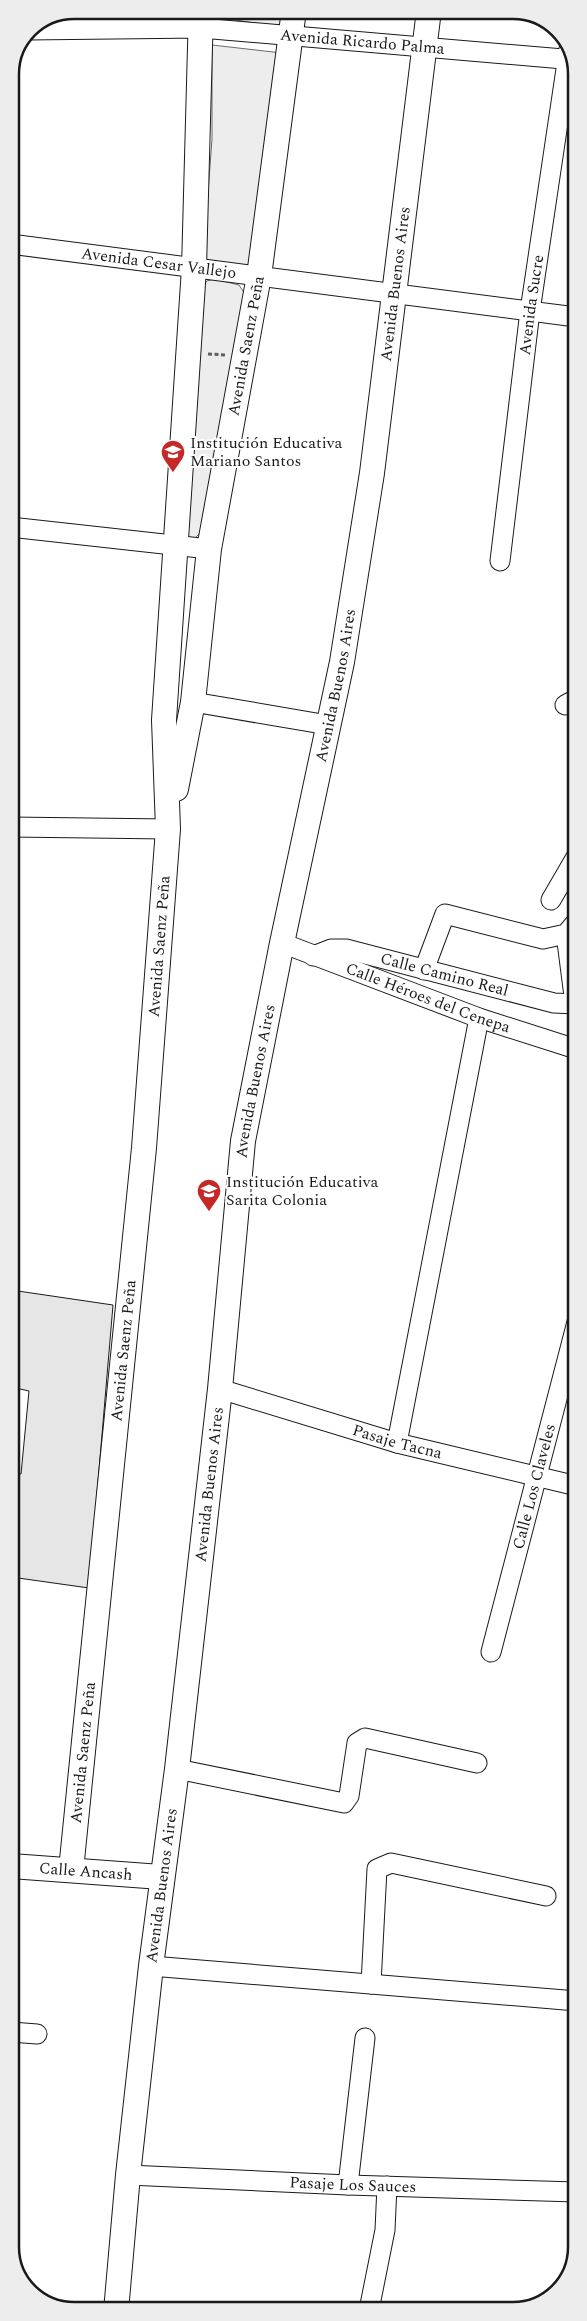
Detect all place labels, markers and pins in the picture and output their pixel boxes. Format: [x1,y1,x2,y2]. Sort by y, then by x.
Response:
place label: Institución Educativa Mariano Santos [190,431,342,473]
school or university icon: Institución Educativa Mariano Santos [160,439,186,473]
place label: Institución Educativa Sarita Colonia [226,1170,378,1212]
school or university icon: Institución Educativa Sarita Colonia [196,1178,222,1212]

